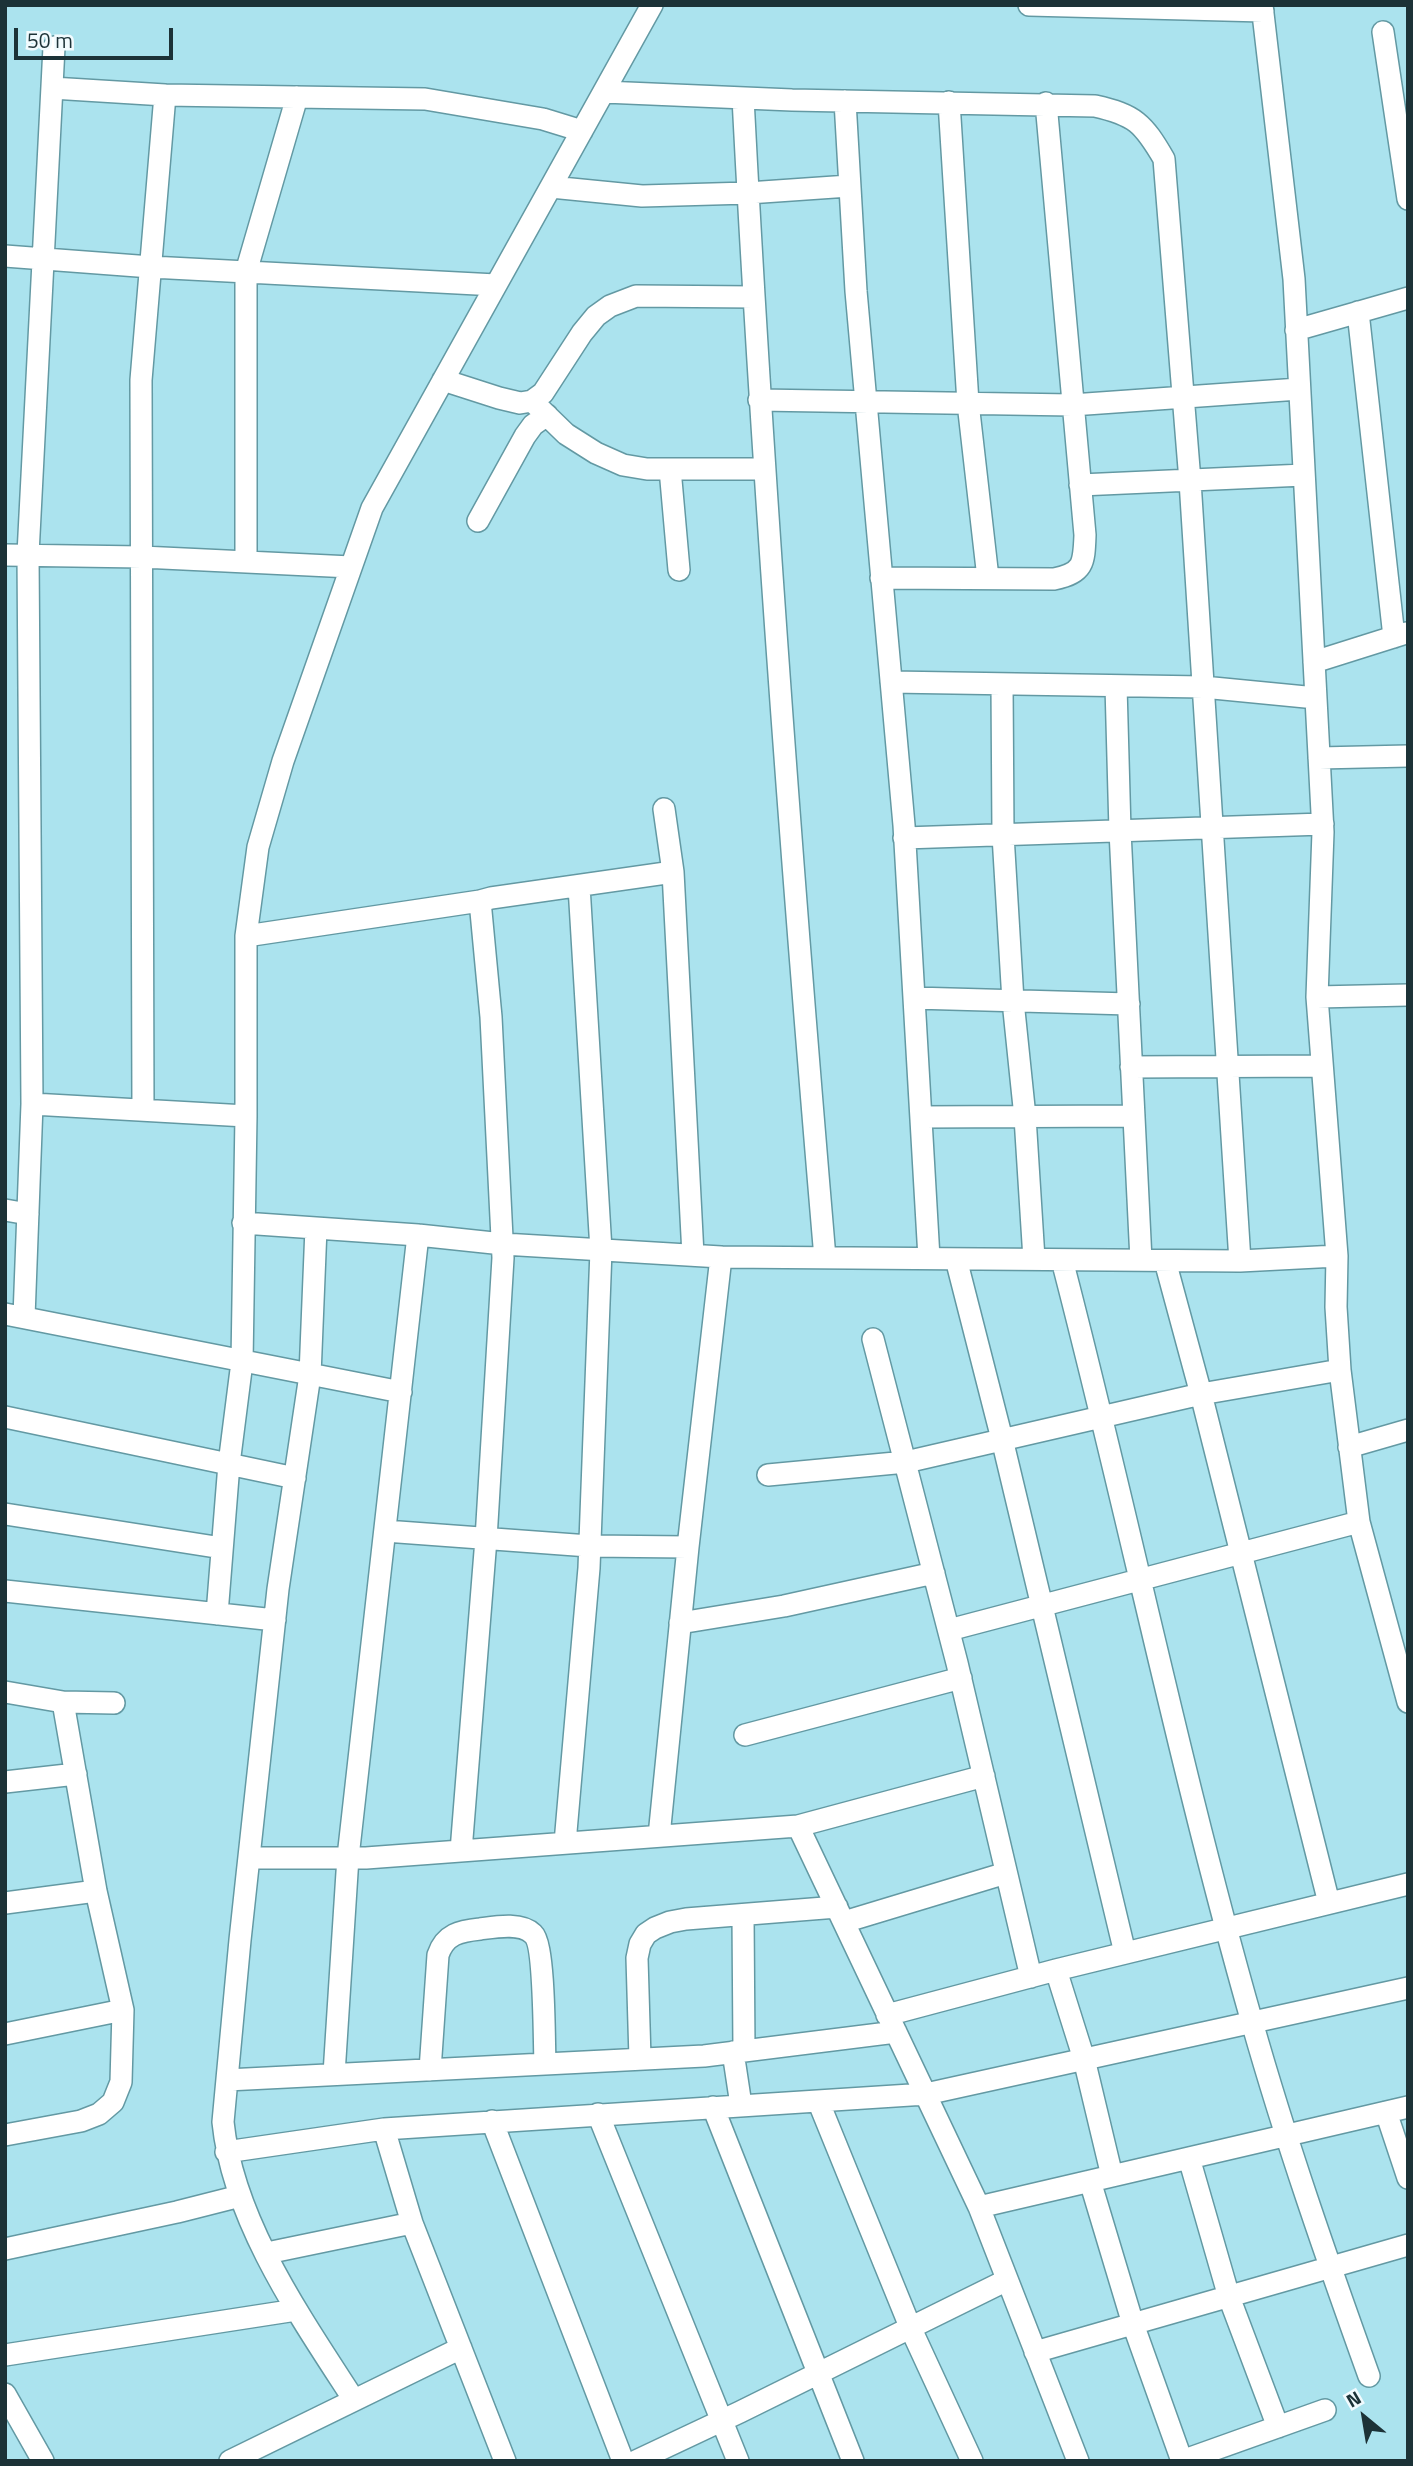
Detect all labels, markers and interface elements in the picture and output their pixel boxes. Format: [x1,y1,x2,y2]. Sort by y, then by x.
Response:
scale bar [18,14,177,58]
text: 50 m [27,24,73,56]
north arrow [1329,2382,1399,2452]
text: N [1340,2383,1366,2414]

